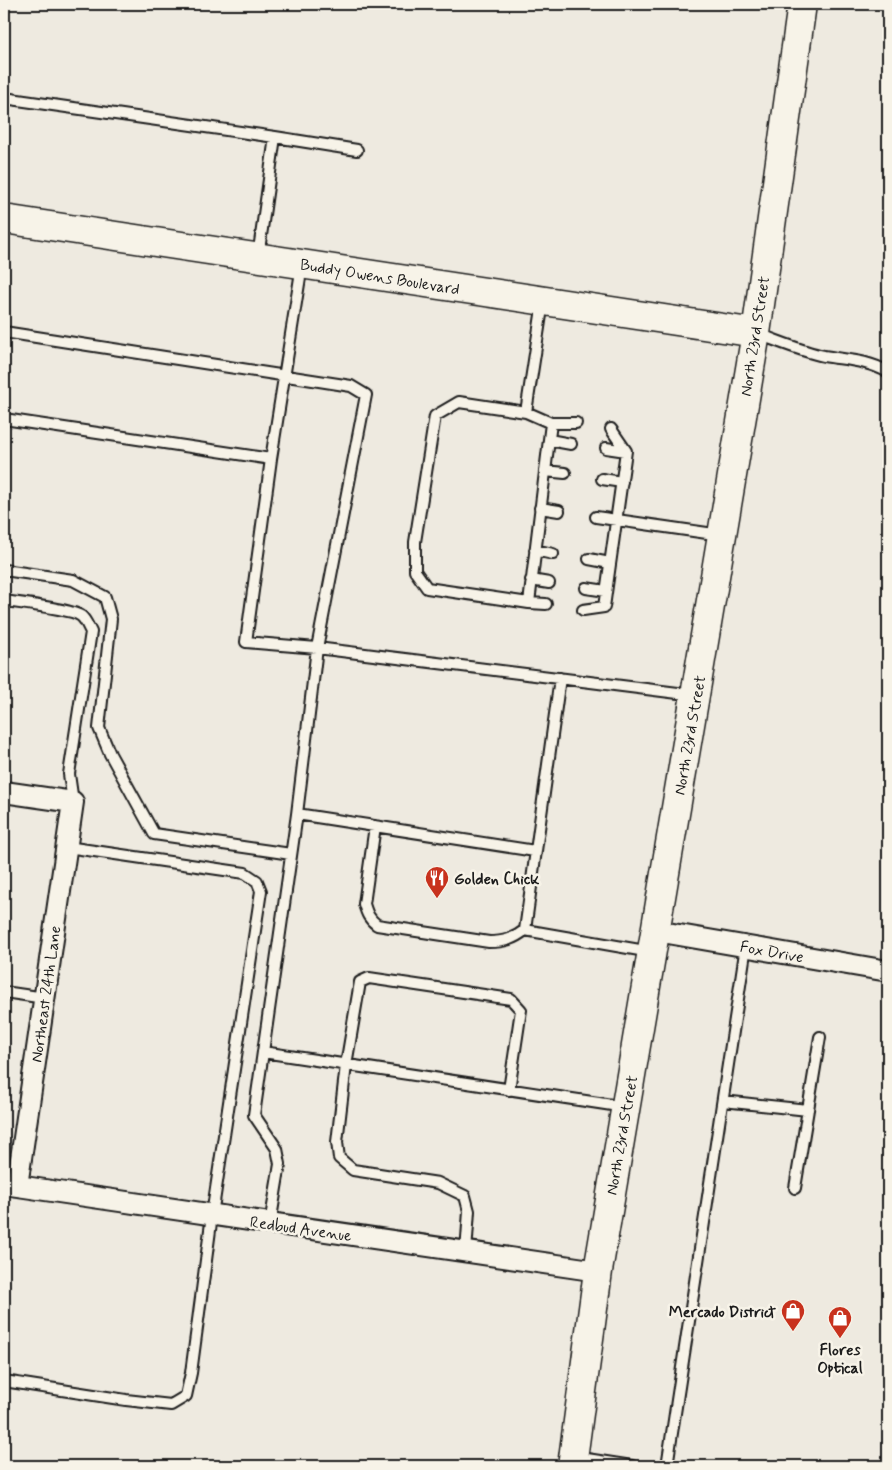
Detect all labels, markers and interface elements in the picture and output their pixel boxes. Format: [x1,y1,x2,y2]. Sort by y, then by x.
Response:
street label: Buddy Owens Boulevard [299,255,461,300]
street label: North 23rd Street [736,274,775,398]
street label: North 23rd Street [670,673,711,797]
restaurant icon: Golden Chick [424,865,450,899]
place label: Golden Chick [454,869,540,890]
street label: Northeast 24th Lane [26,924,66,1064]
street label: Fox Drive [738,937,805,968]
street label: North 23rd Street [602,1073,643,1197]
street label: Redbud Avenue [248,1212,354,1247]
shop icon: Mercado District [780,1298,806,1332]
place label: Mercado District [669,1302,776,1323]
shop icon: Flores Optical [827,1305,853,1339]
place label: Flores Optical [817,1340,863,1379]

